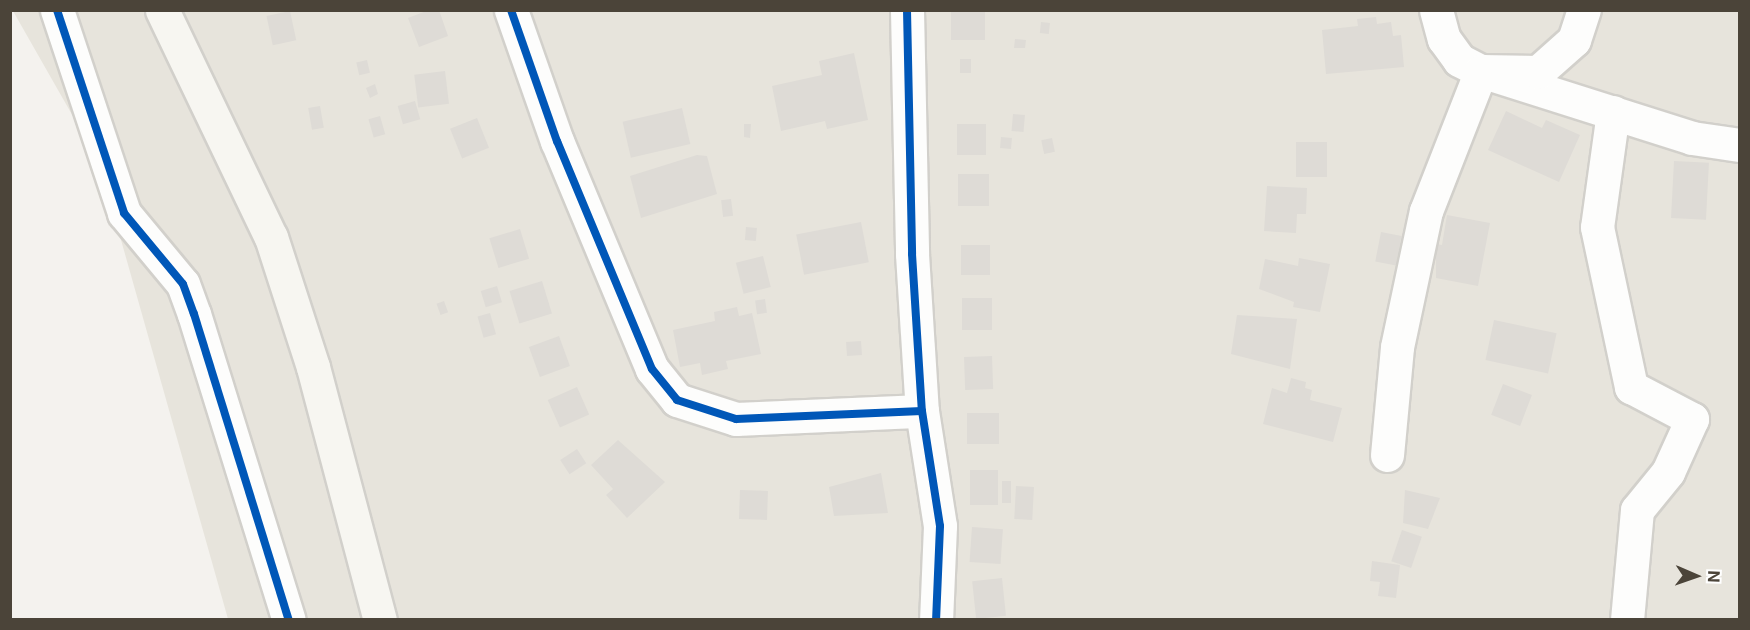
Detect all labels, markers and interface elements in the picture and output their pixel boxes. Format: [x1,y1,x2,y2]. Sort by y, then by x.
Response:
north arrow [1666,546,1726,606]
text: N [1704,570,1724,583]

